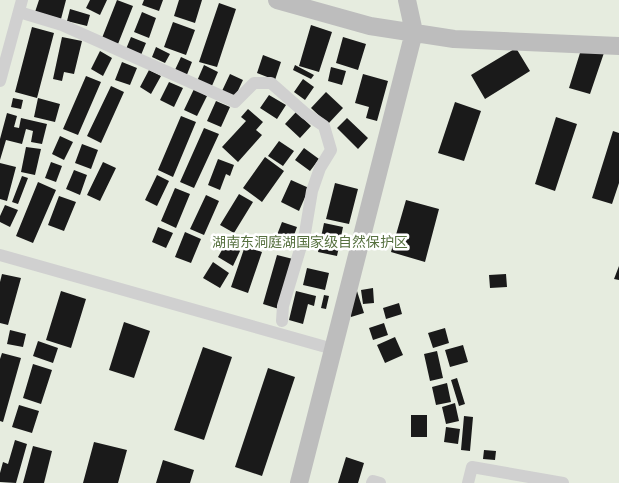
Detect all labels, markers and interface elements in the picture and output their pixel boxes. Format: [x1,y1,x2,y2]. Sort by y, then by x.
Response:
park label: 湖南东洞庭湖国家级自然保护区 [212,234,408,250]

